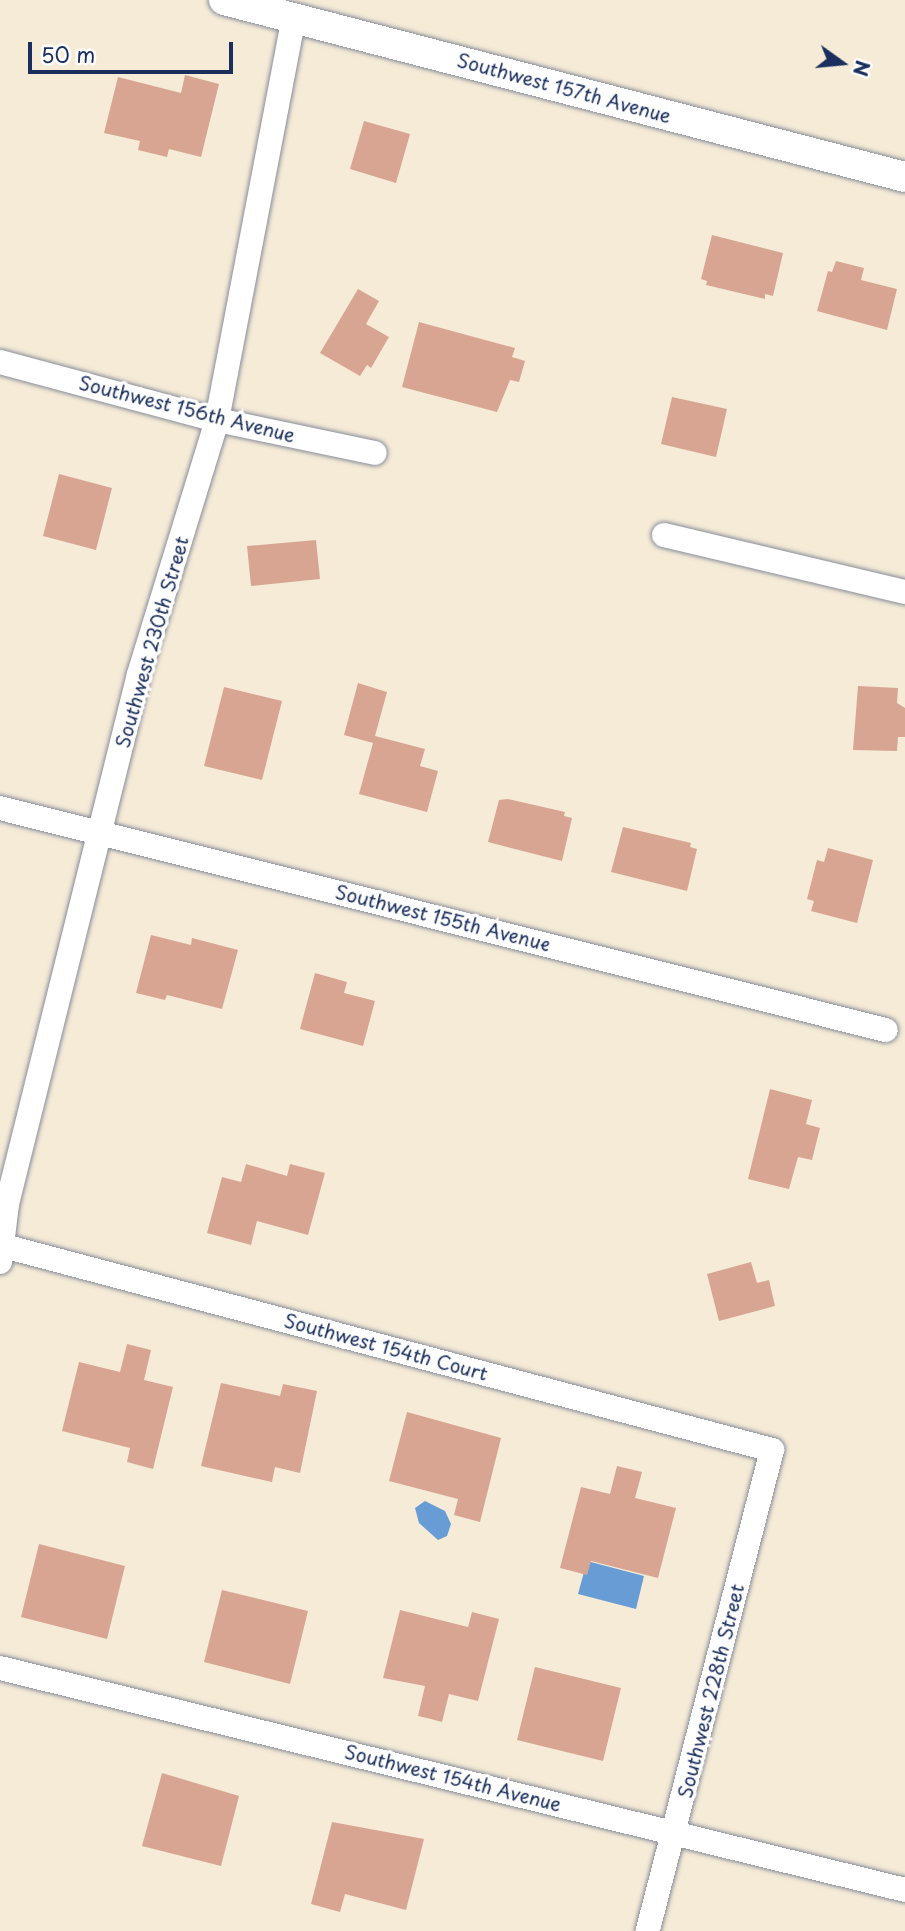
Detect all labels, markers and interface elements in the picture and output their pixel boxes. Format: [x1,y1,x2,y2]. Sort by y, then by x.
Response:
scale bar [32,28,236,72]
north arrow [807,28,877,98]
text: 50 m [41,38,95,70]
street label: Southwest 157th Avenue [455,48,673,128]
text: N [847,58,878,79]
street label: Southwest 156th Avenue [75,371,299,447]
street label: Southwest 230th Street [111,533,193,751]
street label: Southwest 155th Avenue [333,880,553,956]
street label: Southwest 154th Court [282,1309,490,1385]
street label: Southwest 228th Street [673,1582,749,1800]
street label: Southwest 154th Avenue [342,1740,564,1816]

